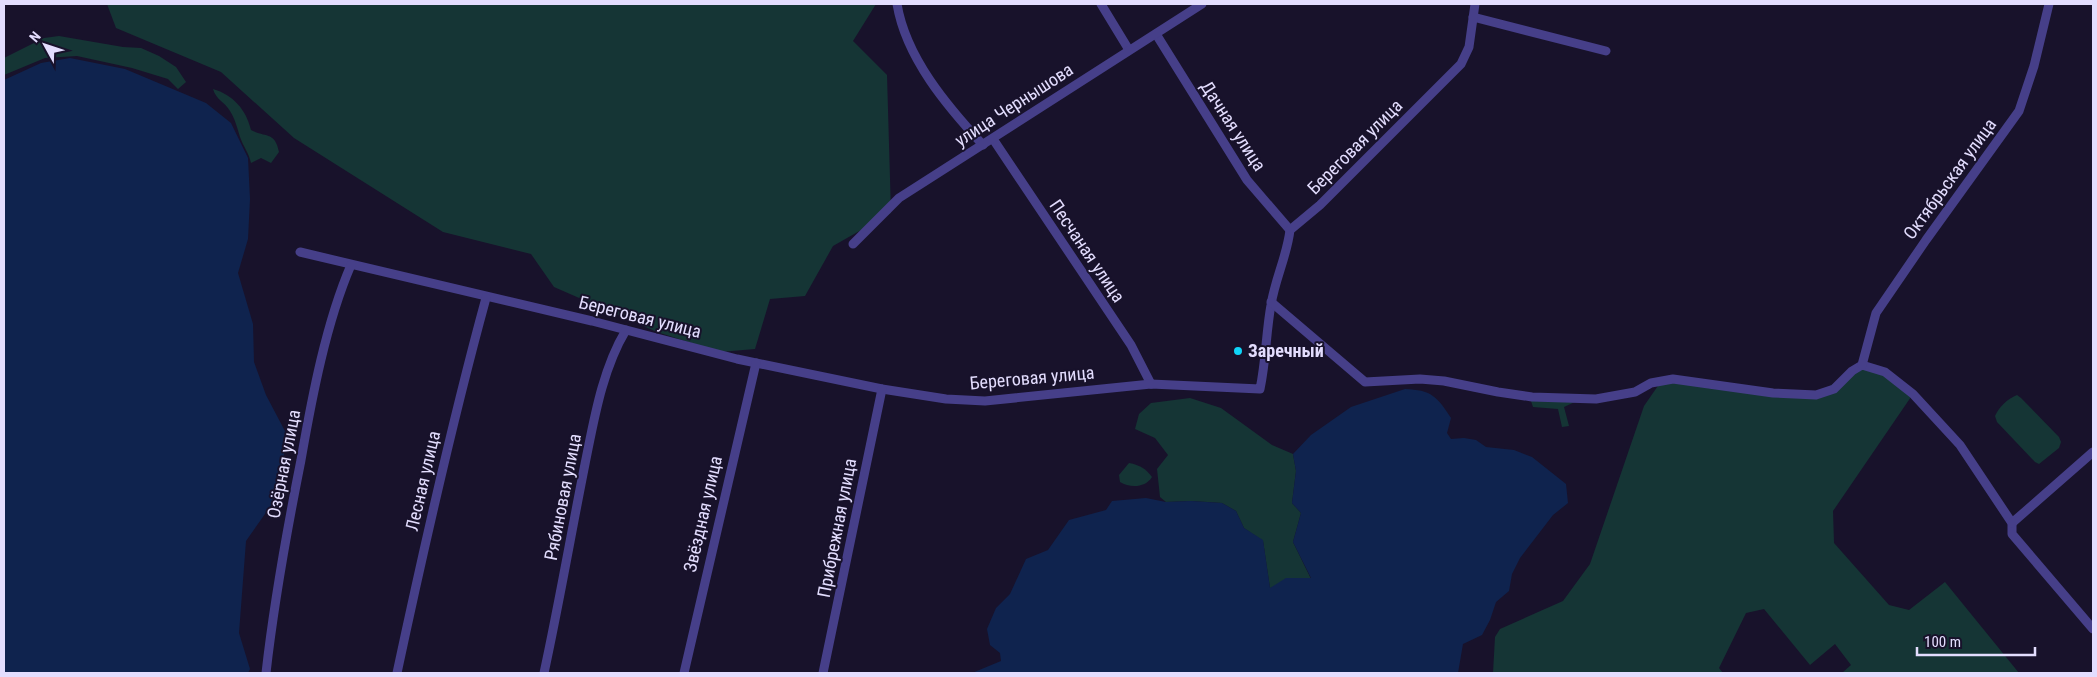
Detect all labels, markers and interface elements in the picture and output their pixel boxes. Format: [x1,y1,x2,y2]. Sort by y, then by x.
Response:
north arrow [20,20,70,70]
text: N [26,28,44,45]
street label: улица Чернышова [951,59,1077,151]
street label: Дачная улица [1196,77,1270,175]
street label: Береговая улица [1303,95,1406,198]
street label: Октябрьская улица [1899,114,2000,243]
street label: Песчаная улица [1045,195,1129,306]
street label: Береговая улица [577,291,703,342]
place label: Заречный [1248,340,1324,361]
marker: Заречный [1232,345,1244,357]
street label: Береговая улица [969,362,1095,393]
street label: Озёрная улица [263,408,304,520]
street label: Лесная улица [401,429,444,533]
street label: Рябиновая улица [540,432,585,562]
street label: Звёздная улица [679,454,726,574]
street label: Прибрежная улица [813,457,860,599]
scale bar [1917,624,2034,656]
text: 100 m [1924,633,1961,651]

